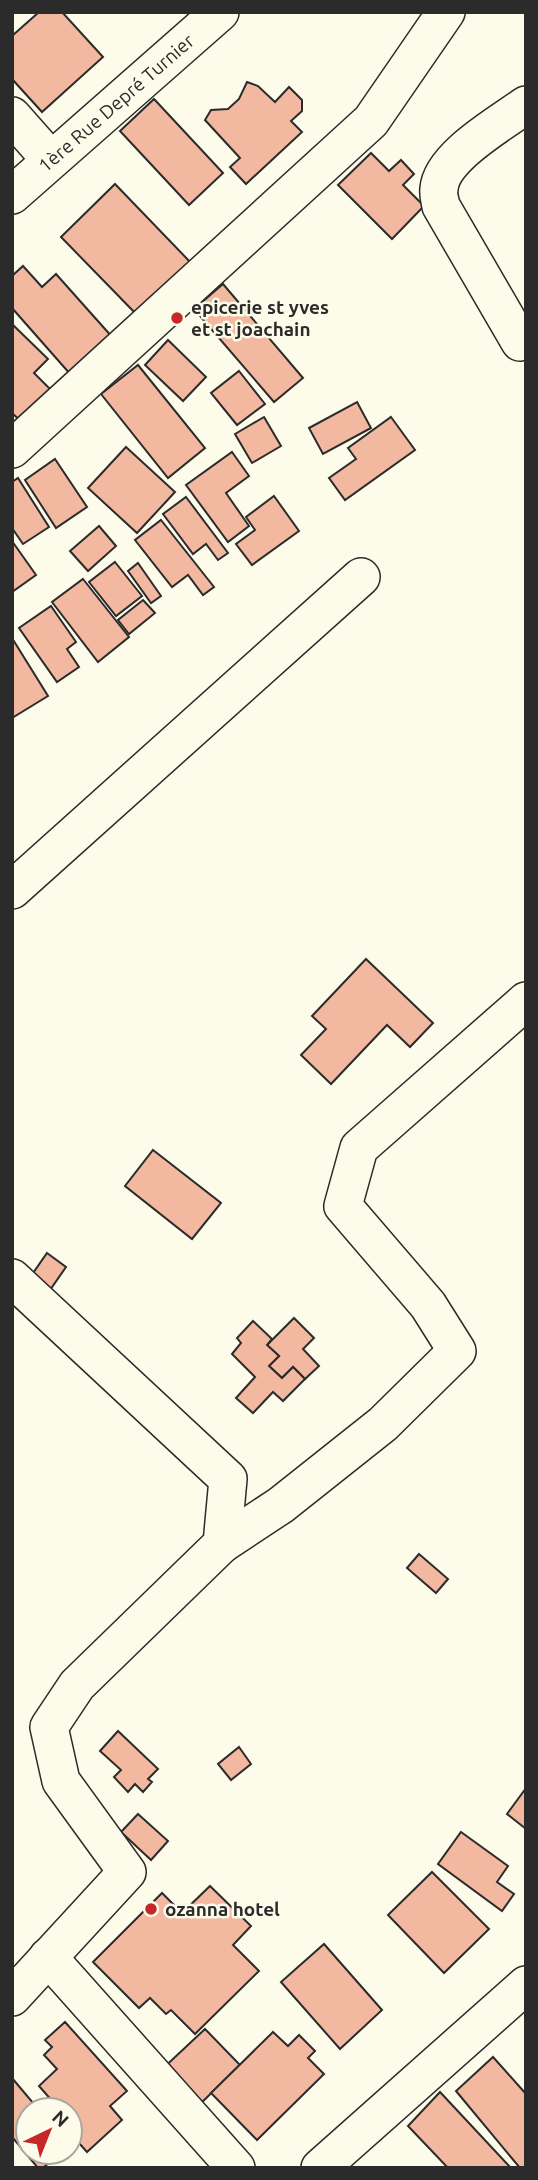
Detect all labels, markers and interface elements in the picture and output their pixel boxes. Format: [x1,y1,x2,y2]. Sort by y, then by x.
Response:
street label: 1ère Rue Depré Turnier [34,29,198,177]
place label: epicerie st yves et st joachain [191,296,329,340]
marker: epicerie st yves et st joachain [169,310,185,326]
place label: ozanna hotel [165,1898,280,1920]
marker: ozanna hotel [143,1901,159,1917]
north arrow [14,2096,84,2166]
text: N [48,2106,73,2131]

